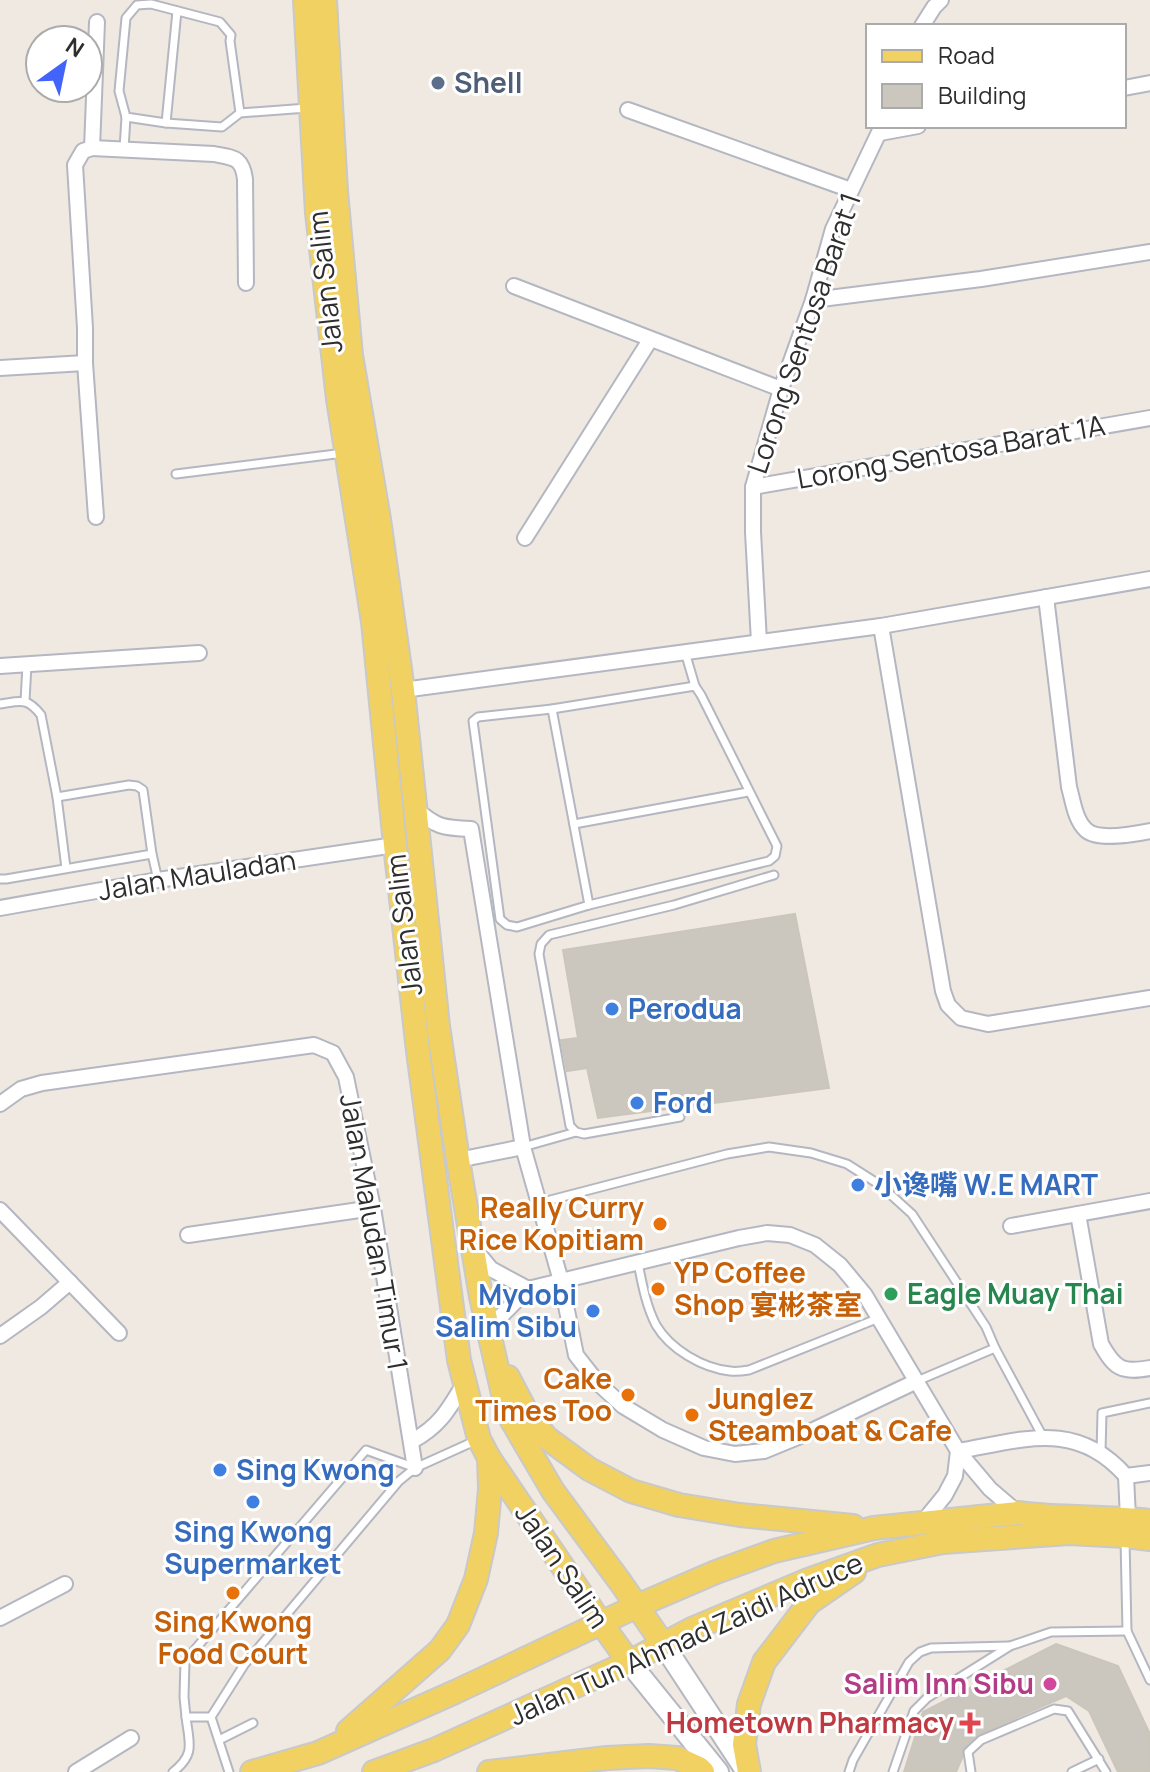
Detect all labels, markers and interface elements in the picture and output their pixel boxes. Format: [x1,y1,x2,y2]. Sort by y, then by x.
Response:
north arrow [24,24,104,104]
legend [866,24,1126,128]
text: N [60,30,90,64]
text: Road [938,38,995,71]
place label: Shell [454,63,523,101]
marker: Shell [429,74,447,92]
text: Building [938,78,1026,111]
street label: Lorong Sentosa Barat 1 [737,187,869,478]
street label: Jalan Salim [298,209,350,355]
street label: Lorong Sentosa Barat 1A [794,405,1108,497]
street label: Jalan Mauladan [95,840,298,908]
street label: Jalan Salim [375,852,431,998]
place label: Perodua [628,989,742,1027]
marker: Perodua [603,1000,621,1018]
place label: Ford [653,1083,713,1121]
street label: Jalan Maludan Timur 1 [332,1091,418,1373]
marker: Ford [628,1094,646,1112]
place label: 小谗嘴 W.E MART [874,1165,1098,1203]
marker: 小谗嘴 W.E MART [849,1176,867,1194]
place label: Really Curry Rice Kopitiam [459,1188,644,1258]
marker: Really Curry Rice Kopitiam [651,1215,669,1233]
place label: YP Coffee Shop 宴彬茶室 [674,1253,862,1323]
place label: Eagle Muay Thai [907,1274,1124,1312]
place label: Mydobi Salim Sibu [435,1275,577,1345]
marker: YP Coffee Shop 宴彬茶室 [649,1280,667,1298]
marker: Eagle Muay Thai [882,1285,900,1303]
marker: Mydobi Salim Sibu [584,1302,602,1320]
place label: Cake Times Too [475,1359,612,1429]
place label: Junglez Steamboat & Cafe [708,1379,952,1449]
marker: Cake Times Too [619,1386,637,1404]
marker: Junglez Steamboat & Cafe [683,1406,701,1424]
place label: Sing Kwong [236,1450,395,1488]
marker: Sing Kwong [211,1461,229,1479]
marker: Sing Kwong Supermarket [244,1493,262,1511]
street label: Jalan Salim [507,1496,618,1635]
place label: Sing Kwong Supermarket [164,1512,342,1582]
street label: Jalan Tun Ahmad Zaidi Adruce [503,1543,868,1733]
marker: Sing Kwong Food Court [224,1584,242,1602]
place label: Sing Kwong Food Court [154,1602,312,1672]
place label: Salim Inn Sibu [843,1664,1034,1702]
marker: Salim Inn Sibu [1041,1675,1059,1693]
place label: Hometown Pharmacy [666,1703,954,1741]
marker: Hometown Pharmacy [961,1714,979,1732]

